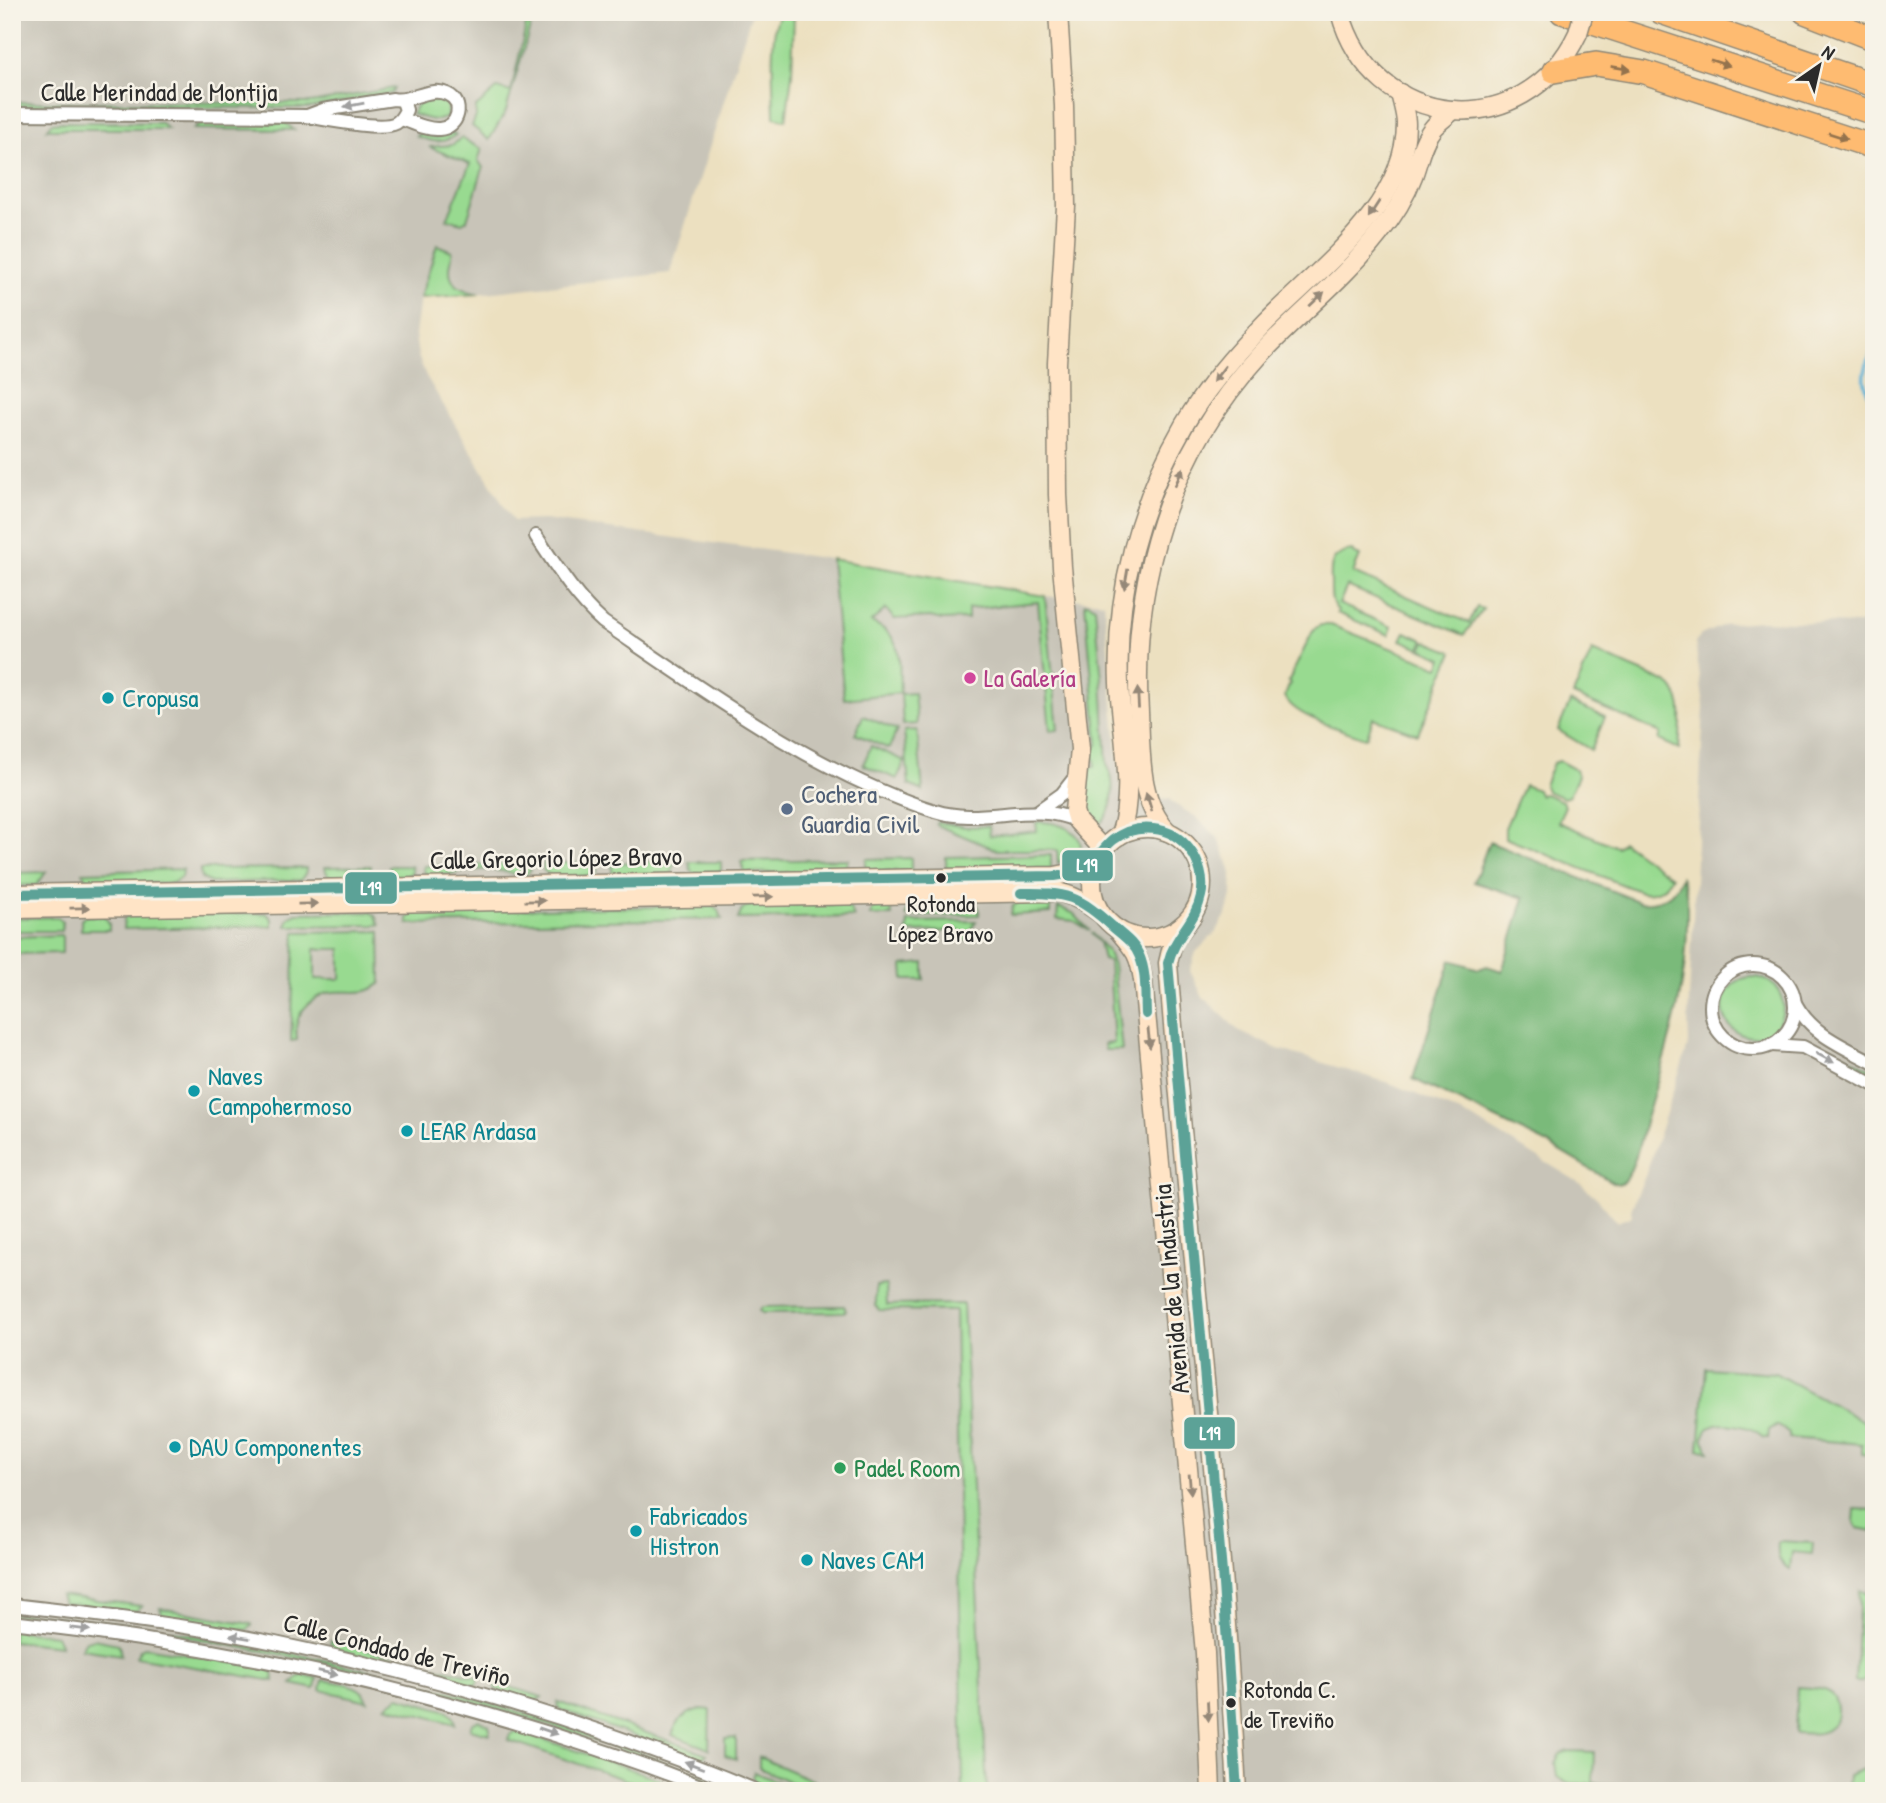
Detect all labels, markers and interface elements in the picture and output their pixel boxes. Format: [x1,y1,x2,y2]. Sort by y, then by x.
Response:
north arrow [1784,32,1854,102]
text: N [1817,38,1840,66]
one-way arrow [1709,59,1730,69]
one-way arrow [1610,63,1632,74]
street label: Calle Merindad de Montija [40,74,278,109]
one-way arrow [343,100,365,111]
one-way arrow [1828,131,1849,142]
one-way arrow [1368,199,1381,218]
one-way arrow [1308,291,1325,307]
one-way arrow [1211,364,1226,382]
one-way arrow [1173,467,1185,487]
one-way arrow [1121,568,1132,590]
place label: La Galería [984,660,1076,695]
marker: La Galería [962,670,978,686]
place label: Cropusa [122,680,198,715]
one-way arrow [1132,687,1143,709]
marker: Cropusa [100,690,116,706]
place label: Cochera Guardia Civil [801,776,920,841]
one-way arrow [1144,791,1154,812]
marker: Cochera Guardia Civil [779,801,795,817]
street label: Calle Gregorio López Bravo [430,838,682,877]
line badge: L19 [1061,849,1114,882]
text: L19 [1077,852,1097,878]
line badge: L19 [344,871,398,905]
marker: Rotonda López Bravo [934,871,948,885]
text: L19 [361,875,381,901]
place label: Rotonda López Bravo [889,887,993,949]
one-way arrow [752,891,774,903]
one-way arrow [525,895,547,906]
one-way arrow [297,899,319,910]
one-way arrow [70,902,92,914]
one-way arrow [1144,1027,1155,1049]
one-way arrow [1815,1052,1835,1064]
place label: Naves Campohermoso [208,1058,352,1123]
marker: Naves Campohermoso [186,1083,202,1099]
place label: LEAR Ardasa [421,1113,536,1148]
marker: LEAR Ardasa [399,1123,415,1139]
street label: Avenida de la Industria [1144,1183,1197,1395]
line badge: L19 [1183,1416,1236,1450]
text: L19 [1200,1420,1220,1446]
place label: DAU Componentes [189,1429,361,1464]
marker: DAU Componentes [167,1439,183,1455]
place label: Padel Room [854,1450,961,1485]
marker: Padel Room [832,1460,848,1476]
one-way arrow [1185,1473,1196,1495]
place label: Fabricados Histron [649,1498,747,1563]
marker: Fabricados Histron [628,1523,644,1539]
place label: Naves CAM [821,1542,924,1577]
marker: Naves CAM [799,1552,815,1568]
street label: Calle Condado de Treviño [280,1604,514,1695]
one-way arrow [69,1624,91,1635]
one-way arrow [229,1631,251,1642]
one-way arrow [317,1668,339,1679]
place label: Rotonda C. de Treviño [1244,1673,1336,1735]
marker: Rotonda C. de Treviño [1224,1696,1238,1710]
one-way arrow [1202,1700,1213,1722]
one-way arrow [538,1727,559,1737]
one-way arrow [683,1760,704,1771]

